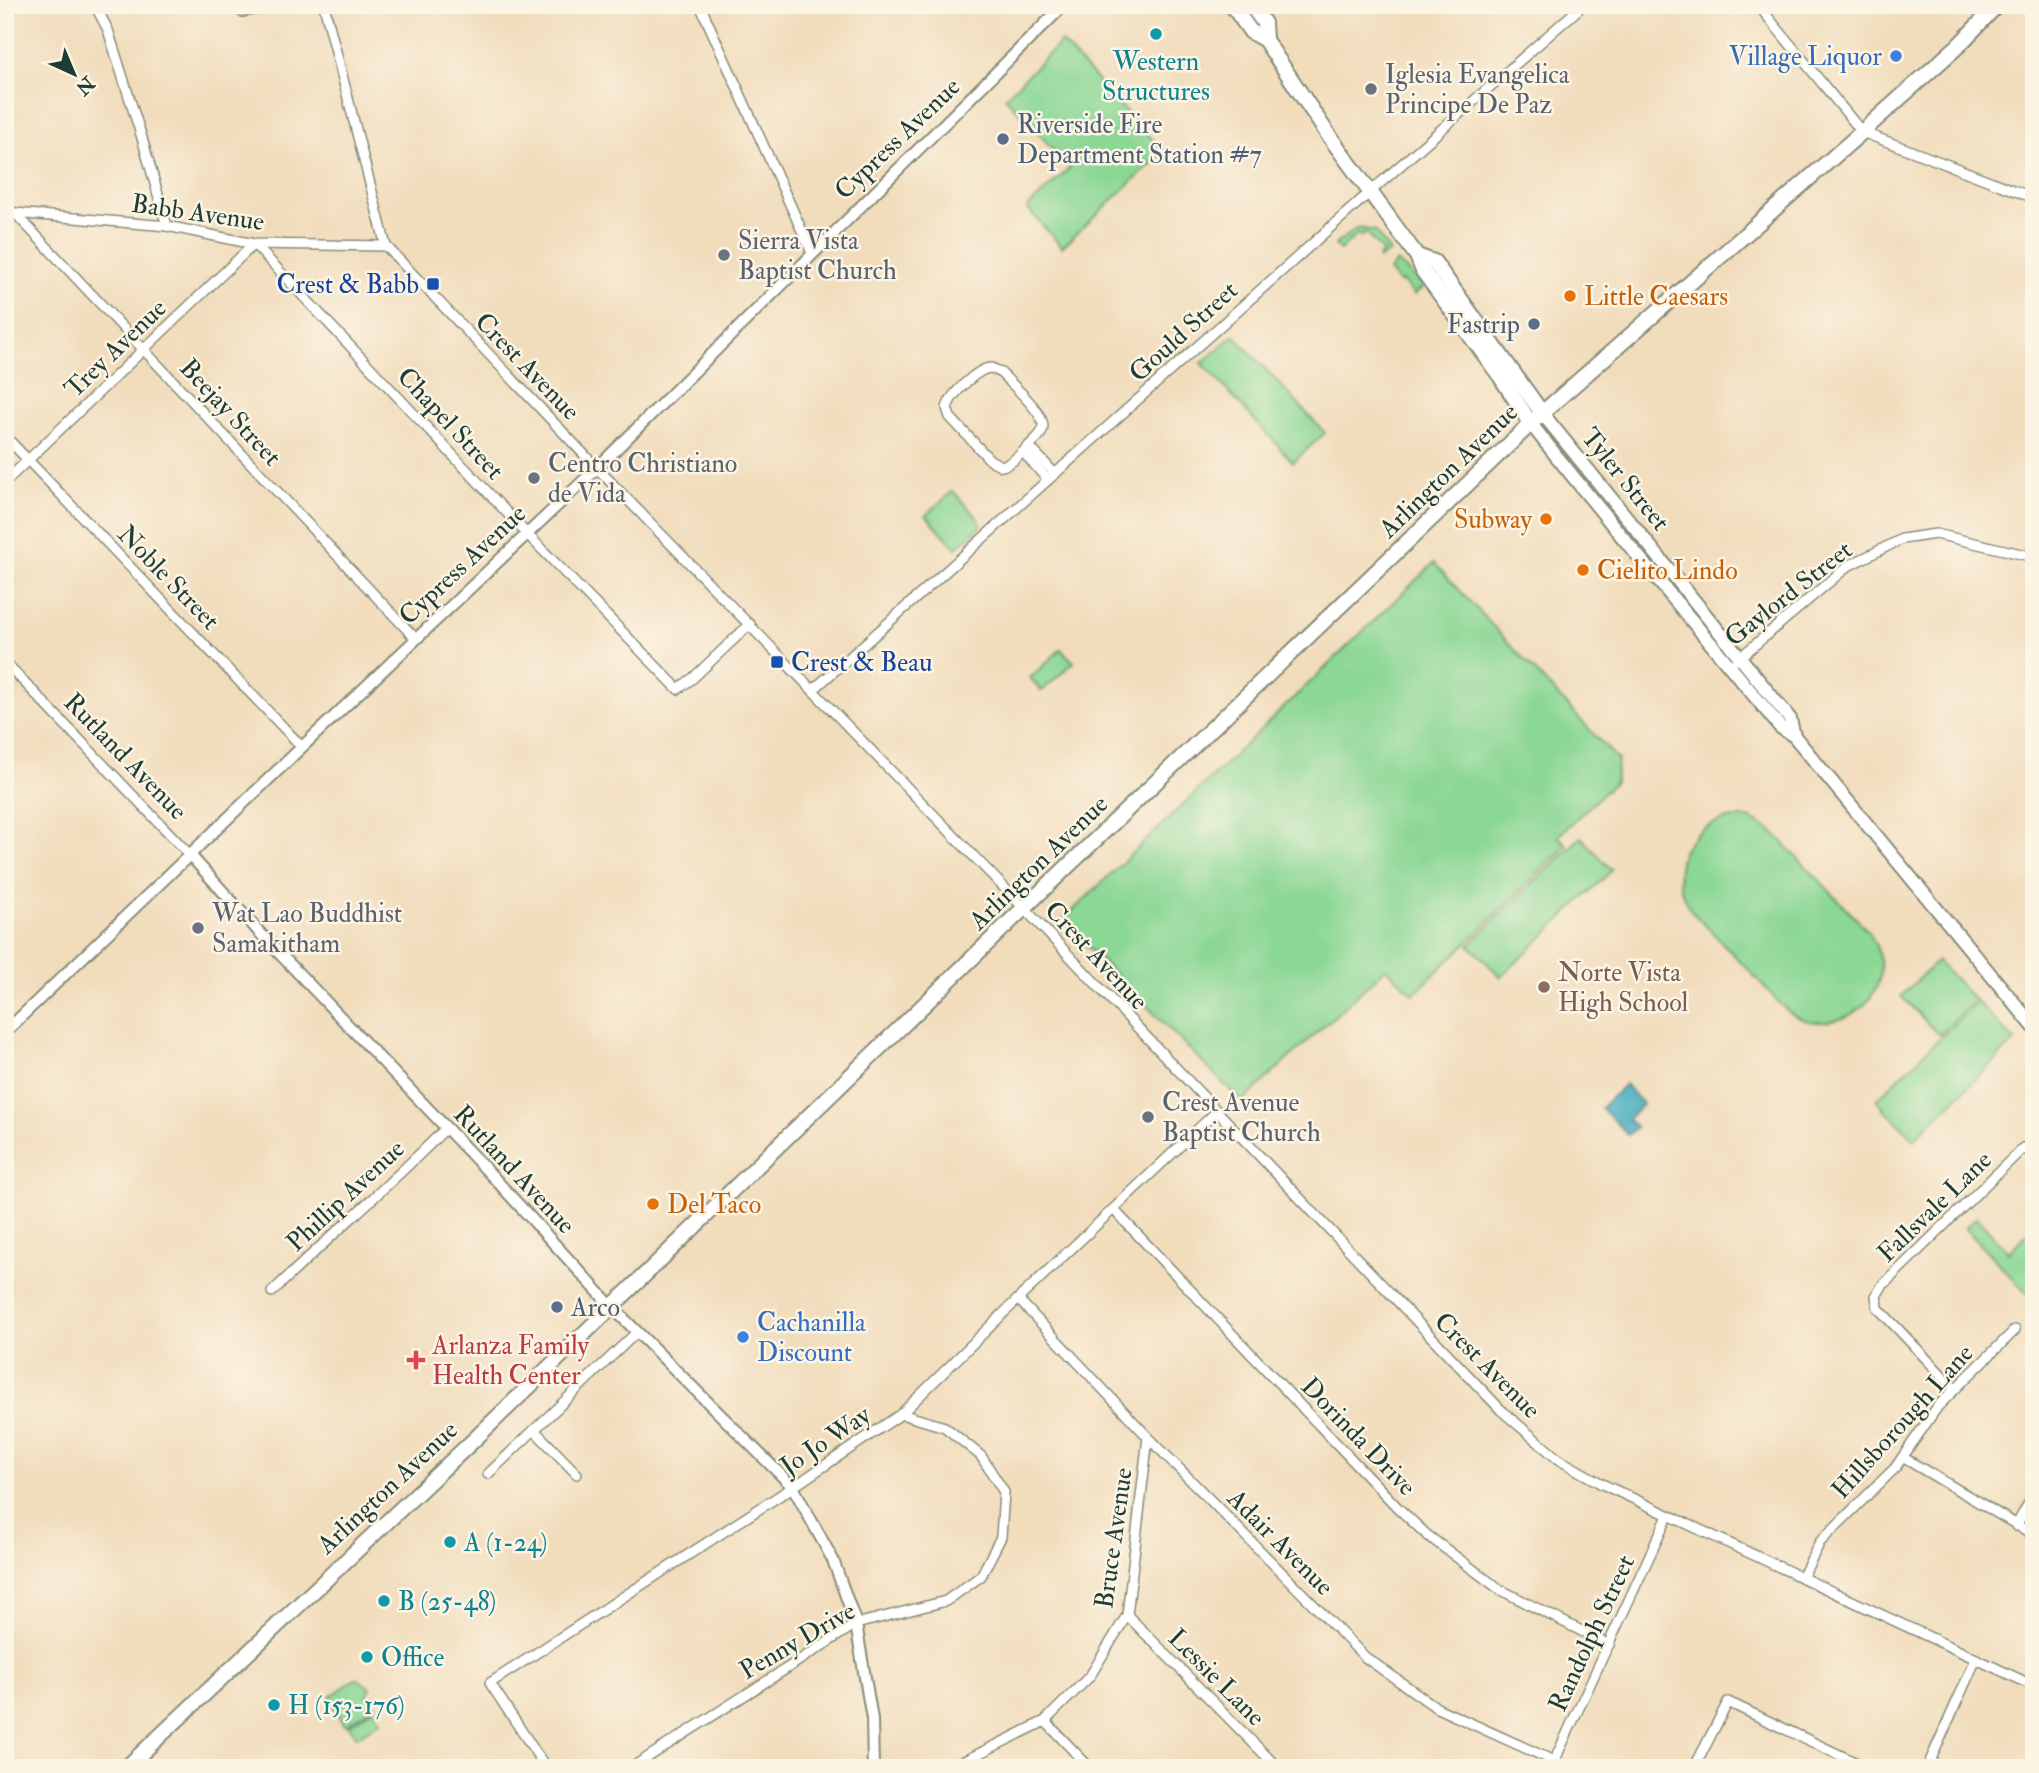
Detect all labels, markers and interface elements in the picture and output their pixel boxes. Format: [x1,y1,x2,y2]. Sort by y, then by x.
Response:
marker: Western Structures [1148,26,1164,42]
north arrow [38,38,108,108]
place label: Village Liquor [1729,41,1882,73]
place label: Western Structures [1102,46,1210,108]
marker: Village Liquor [1888,48,1904,64]
place label: Iglesia Evangelica Principe De Paz [1385,59,1570,122]
text: N [70,70,100,101]
street label: Cypress Avenue [828,71,968,207]
marker: Iglesia Evangelica Principe De Paz [1363,81,1379,97]
place label: Riverside Fire Department Station #7 [1017,109,1262,172]
marker: Riverside Fire Department Station #7 [995,131,1011,147]
street label: Babb Avenue [129,188,267,238]
place label: Sierra Vista Baptist Church [738,225,897,288]
marker: Sierra Vista Baptist Church [716,247,732,263]
place label: Crest & Babb [276,269,419,301]
street label: Gould Street [1123,275,1245,389]
marker: Crest & Babb [425,276,441,292]
place label: Little Caesars [1584,281,1728,313]
marker: Little Caesars [1562,288,1578,304]
street label: Trey Avenue [58,292,173,405]
street label: Crest Avenue [468,306,587,427]
place label: Fastrip [1447,309,1520,342]
marker: Fastrip [1526,316,1542,332]
street label: Beejay Street [173,352,288,473]
street label: Chapel Street [389,361,510,487]
street label: Arlington Avenue [1372,396,1525,546]
street label: Tyler Street [1574,422,1676,538]
place label: Centro Christiano de Vida [548,448,737,510]
marker: Centro Christiano de Vida [526,470,542,486]
street label: Cypress Avenue [392,498,534,633]
place label: Subway [1454,504,1533,536]
marker: Subway [1538,511,1554,527]
street label: Noble Street [110,519,226,637]
street label: Gaylord Street [1718,534,1859,654]
place label: Cielito Lindo [1597,555,1738,587]
marker: Cielito Lindo [1575,562,1591,578]
place label: Crest & Beau [791,647,932,679]
marker: Crest & Beau [769,654,785,670]
street label: Rutland Avenue [57,686,194,827]
street label: Arlington Avenue [962,788,1115,938]
street label: Crest Avenue [1038,895,1155,1017]
place label: Wat Lao Buddhist Samakitham [211,898,402,960]
marker: Wat Lao Buddhist Samakitham [190,920,206,936]
place label: Norte Vista High School [1558,957,1689,1019]
marker: Norte Vista High School [1536,979,1552,995]
place label: Crest Avenue Baptist Church [1162,1087,1321,1150]
street label: Rutland Avenue [447,1099,582,1241]
marker: Crest Avenue Baptist Church [1140,1109,1156,1125]
street label: Phillip Avenue [280,1133,412,1259]
street label: Fallsvale Lane [1871,1144,1999,1269]
place label: Del Taco [667,1189,761,1221]
marker: Del Taco [645,1196,661,1212]
place label: Arco [570,1292,620,1324]
marker: Arco [549,1299,565,1315]
street label: Crest Avenue [1427,1306,1547,1426]
place label: Cachanilla Discount [757,1307,866,1369]
marker: Cachanilla Discount [735,1329,751,1345]
place label: Arlanza Family Health Center [431,1330,590,1392]
street label: Hillsborough Lane [1825,1338,1981,1506]
marker: Arlanza Family Health Center [406,1350,426,1370]
street label: Dorinda Drive [1294,1371,1423,1503]
street label: Jo Jo Way [773,1399,877,1483]
street label: Arlington Avenue [310,1414,465,1562]
street label: Bruce Avenue [1088,1465,1140,1611]
street label: Adair Avenue [1220,1482,1340,1603]
place label: A (1-24) [463,1527,548,1559]
marker: A (1-24) [442,1534,458,1550]
street label: Randolph Street [1542,1550,1643,1717]
place label: B (25-48) [398,1586,496,1618]
marker: B (25-48) [376,1593,392,1609]
street label: Penny Drive [734,1595,861,1687]
street label: Lessie Lane [1161,1622,1272,1733]
place label: Office [381,1642,445,1674]
marker: Office [359,1649,375,1665]
place label: H (153-176) [288,1690,405,1722]
marker: H (153-176) [266,1697,282,1713]

